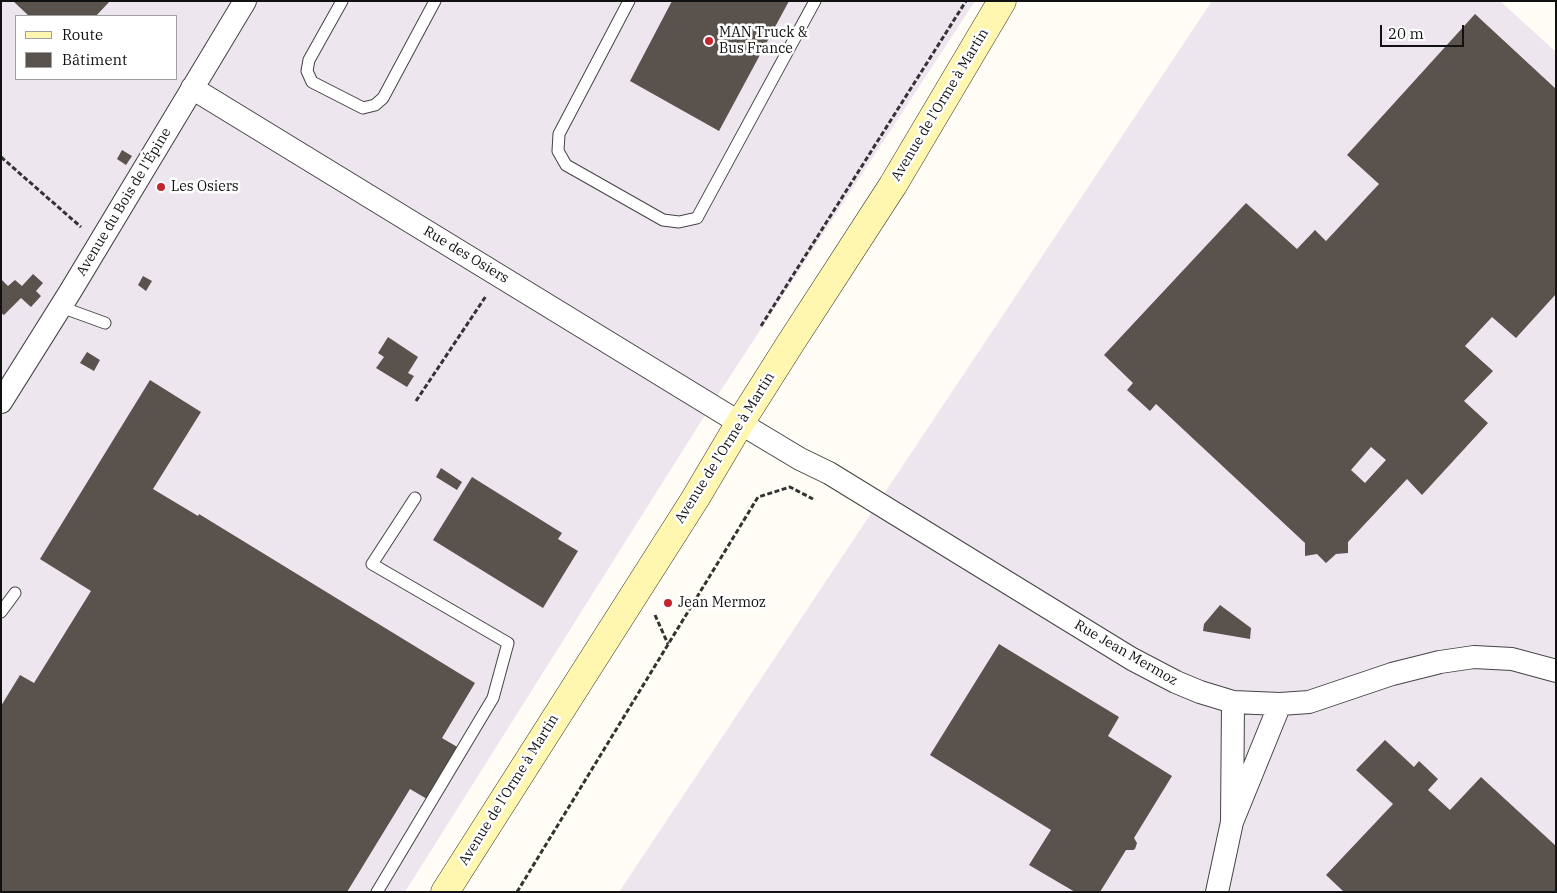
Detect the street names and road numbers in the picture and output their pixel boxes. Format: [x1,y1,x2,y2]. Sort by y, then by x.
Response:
street label: Avenue de l'Orme à Martin [888,26,992,184]
street label: Avenue du Bois de l'Épine [73,125,175,279]
street label: Rue des Osiers [420,223,512,287]
street label: Avenue de l'Orme à Martin [672,369,778,527]
street label: Rue Jean Mermoz [1071,617,1181,689]
street label: Avenue de l'Orme à Martin [456,711,562,869]

